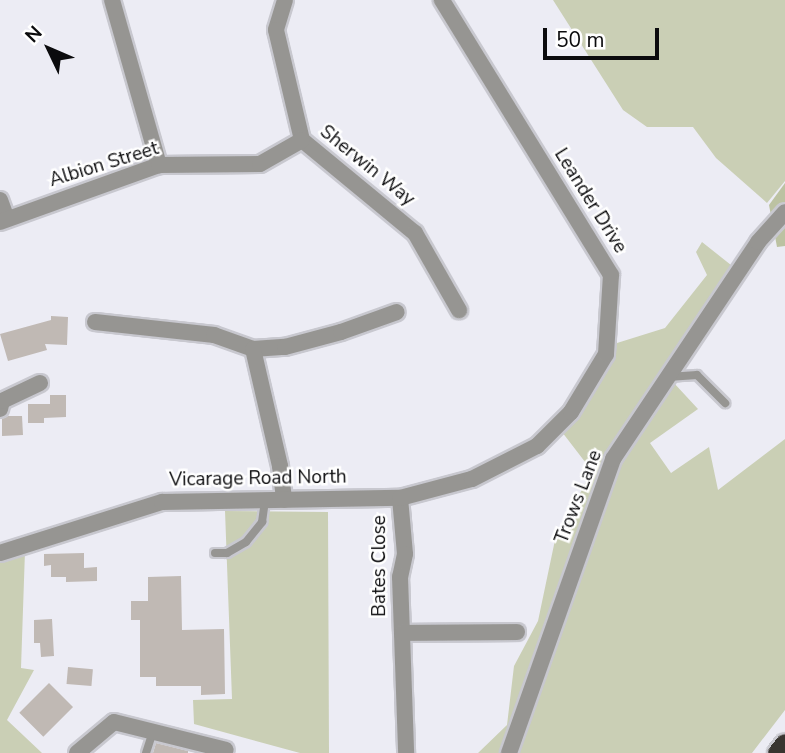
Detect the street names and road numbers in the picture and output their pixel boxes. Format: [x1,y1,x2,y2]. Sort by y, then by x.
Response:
street label: Sherwin Way [315,121,419,211]
street label: Albion Street [47,138,161,192]
street label: Leander Drive [549,144,631,258]
street label: Trows Lane [551,447,607,547]
street label: Vicarage Road North [169,466,347,492]
street label: Bates Close [369,515,391,617]

